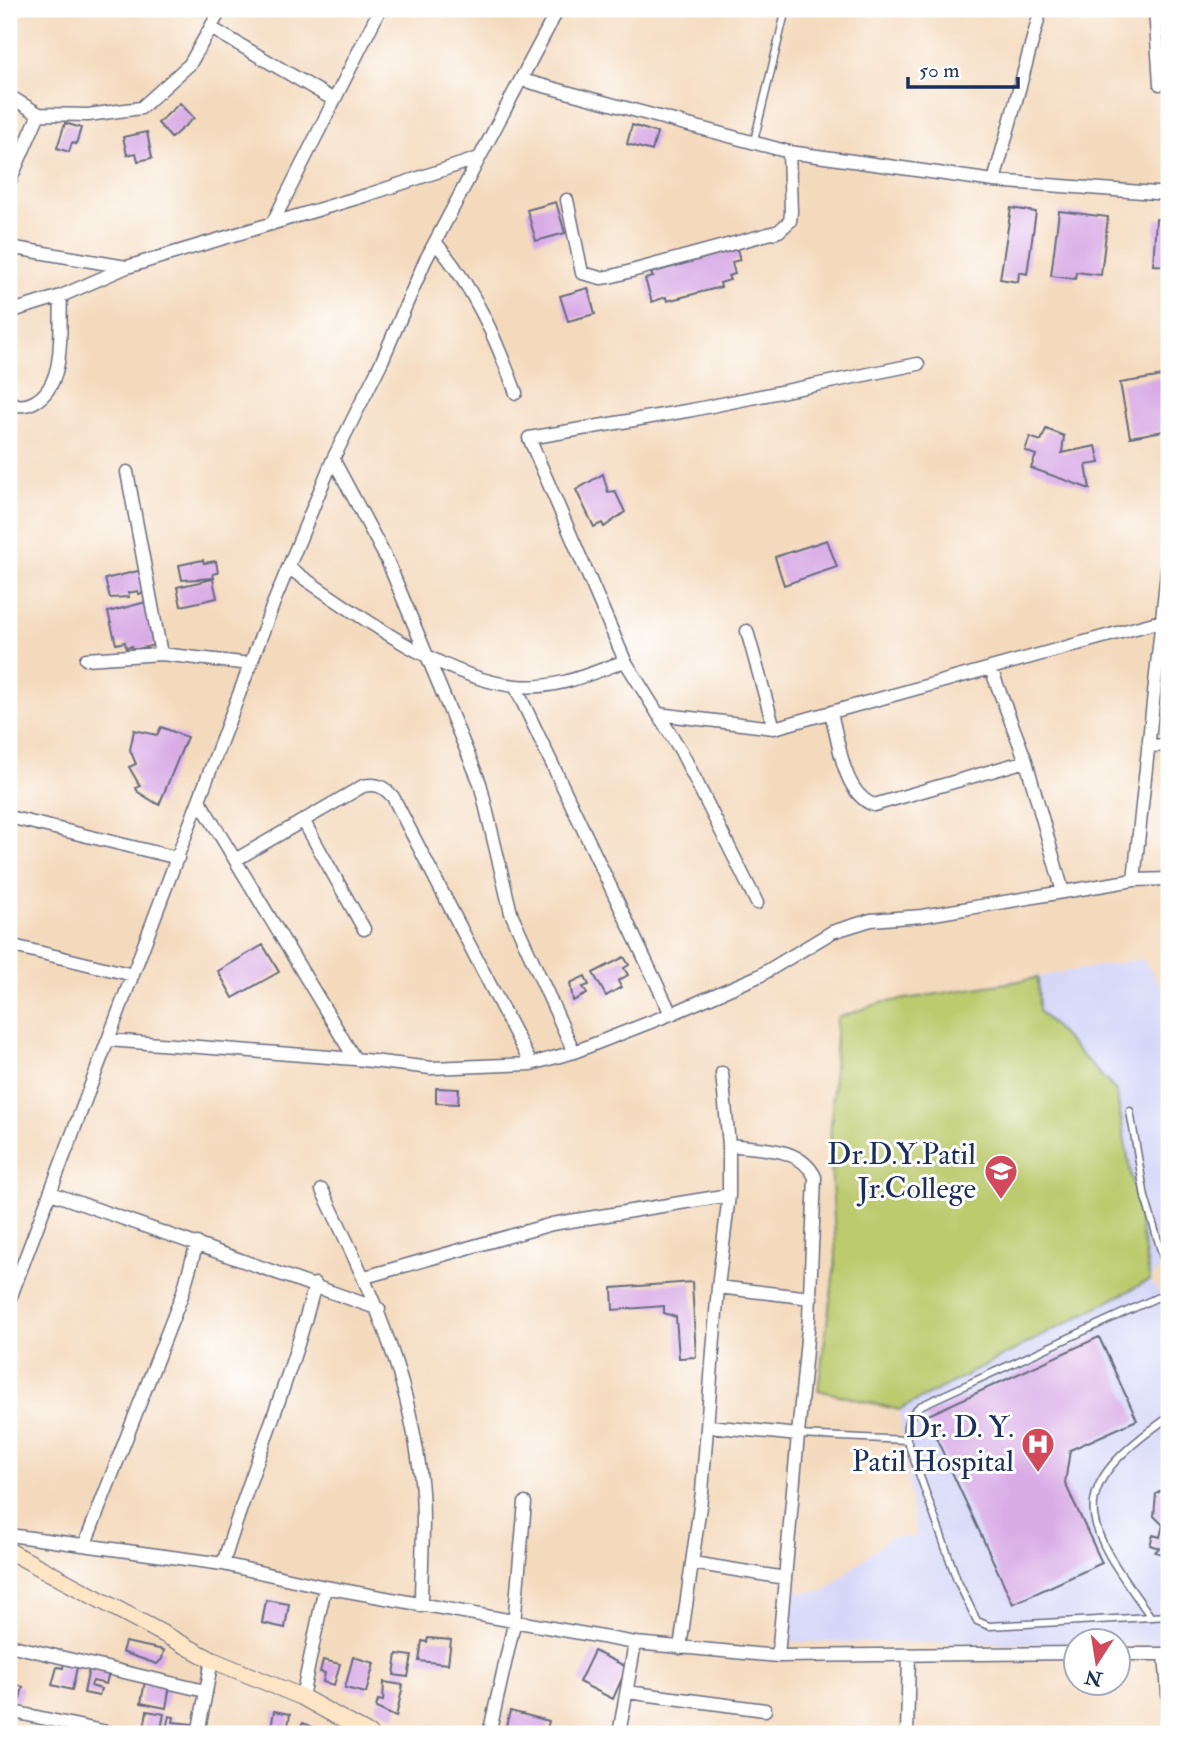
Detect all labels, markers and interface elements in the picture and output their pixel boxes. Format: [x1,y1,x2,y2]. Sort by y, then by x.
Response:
scale bar [908,46,1019,90]
text: 50 m [919,57,960,84]
place label: Dr.D.Y.Patil Jr.College [827,1136,976,1207]
school or university icon: Dr.D.Y.Patil Jr.College [982,1152,1020,1201]
place label: Dr. D. Y. Patil Hospital [852,1409,1014,1480]
hospital icon: Dr. D. Y. Patil Hospital [1019,1425,1057,1474]
north arrow [1062,1628,1132,1698]
text: N [1082,1664,1105,1691]

